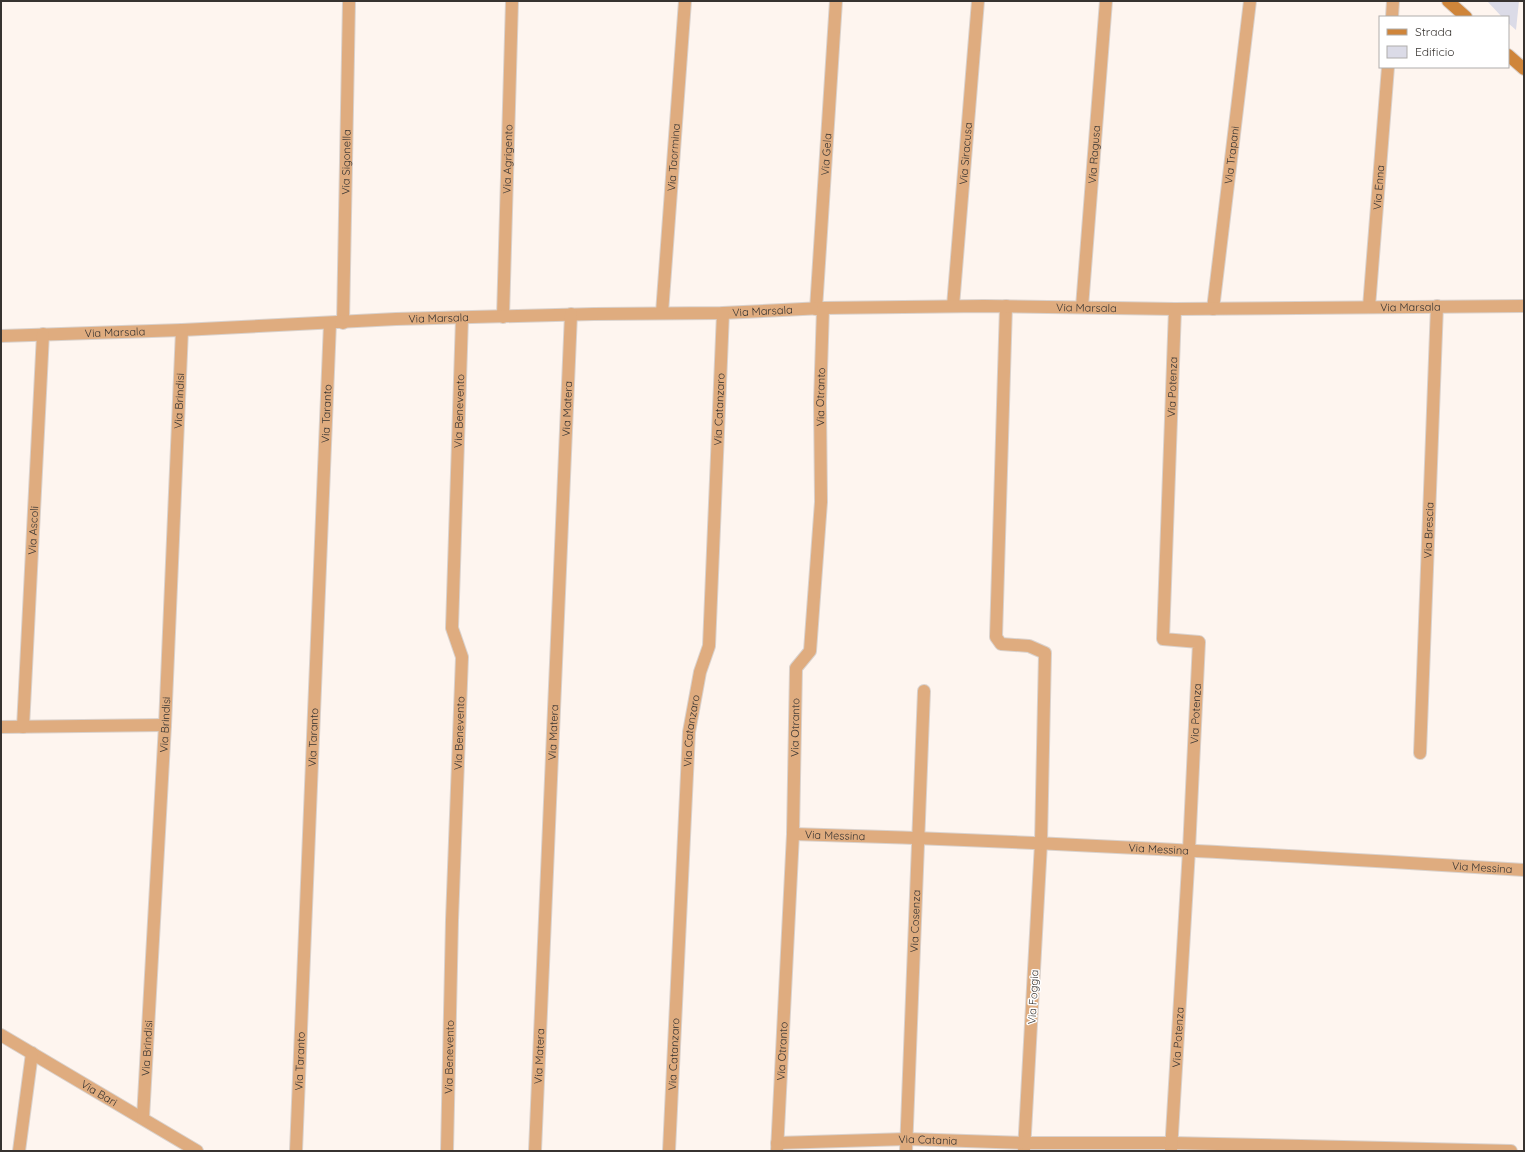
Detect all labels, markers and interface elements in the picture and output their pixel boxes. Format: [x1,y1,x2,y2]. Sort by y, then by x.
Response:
legend [1379,16,1509,68]
text: Strada [1415,24,1452,39]
text: Edificio [1415,44,1455,59]
street label: Via Siracusa [956,122,975,185]
street label: Via Taormina [664,123,683,192]
street label: Via Agrigento [500,124,515,194]
street label: Via Ragusa [1085,125,1103,184]
street label: Via Trapani [1221,125,1242,185]
street label: Via Sigonella [338,129,354,195]
street label: Via Gela [818,133,834,176]
street label: Via Enna [1370,164,1387,210]
street label: Via Marsala [1056,300,1117,315]
street label: Via Marsala [1380,300,1441,314]
street label: Via Marsala [732,303,793,320]
street label: Via Marsala [408,310,469,326]
street label: Via Marsala [84,324,145,340]
street label: Via Potenza [1164,356,1180,418]
street label: Via Otranto [813,367,828,426]
street label: Via Catanzaro [710,372,727,446]
street label: Via Brindisi [171,373,187,429]
street label: Via Benevento [451,373,467,448]
street label: Via Matera [559,380,575,437]
street label: Via Taranto [318,383,334,443]
street label: Via Brescia [1420,502,1437,559]
street label: Via Ascoli [25,505,41,555]
street label: Via Potenza [1187,683,1204,744]
street label: Via Catanzaro [680,693,703,767]
street label: Via Brindisi [156,696,173,753]
street label: Via Benevento [451,696,468,770]
street label: Via Otranto [787,697,802,757]
street label: Via Matera [545,704,561,761]
street label: Via Taranto [305,707,321,767]
street label: Via Messina [805,827,865,843]
street label: Via Messina [1128,840,1189,858]
street label: Via Messina [1452,859,1513,876]
street label: Via Cosenza [907,889,923,953]
street label: Via Foggia [1025,969,1041,1025]
street label: Via Potenza [1169,1006,1187,1068]
street label: Via Catanzaro [665,1017,682,1091]
street label: Via Brindisi [138,1020,155,1076]
street label: Via Benevento [441,1020,457,1094]
street label: Via Otranto [774,1021,791,1081]
street label: Via Matera [531,1028,547,1084]
street label: Via Taranto [291,1031,308,1091]
street label: Via Bari [78,1077,120,1109]
street label: Via Catania [898,1132,958,1148]

